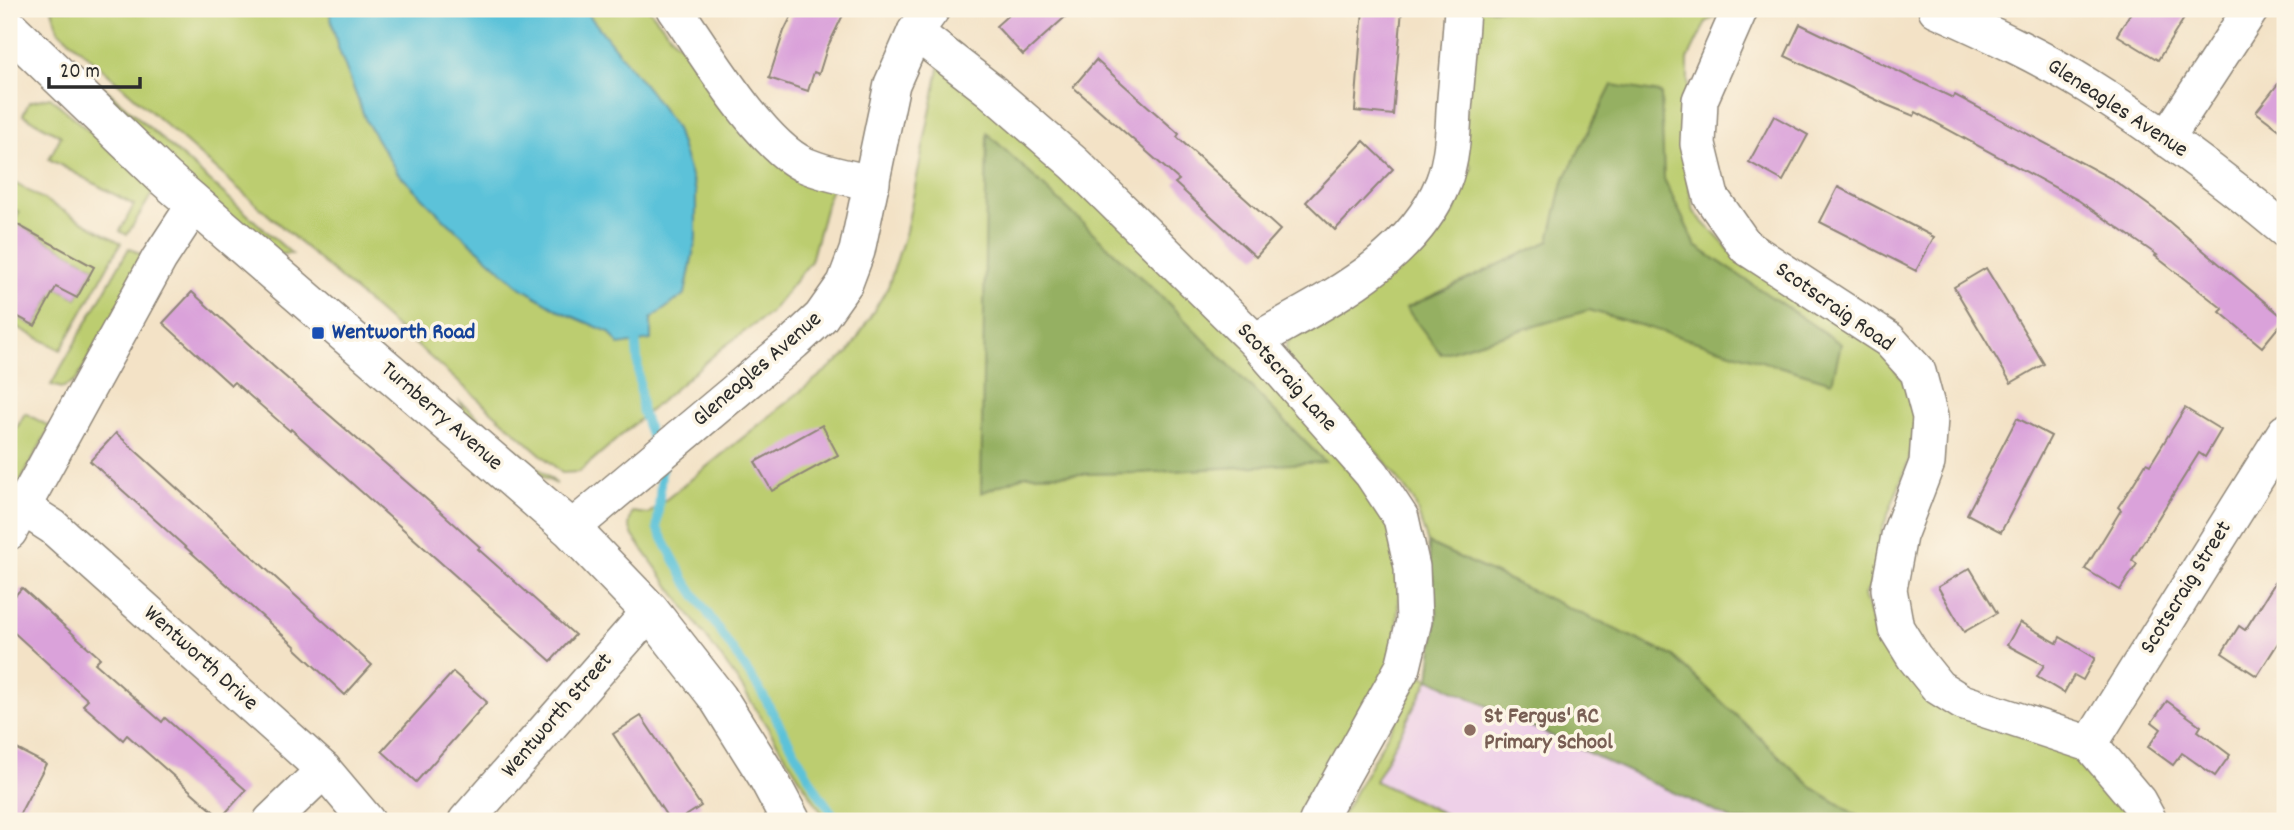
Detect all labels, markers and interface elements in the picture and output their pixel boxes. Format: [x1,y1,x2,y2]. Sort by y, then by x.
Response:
scale bar [49,46,140,90]
street label: Gleneagles Avenue [2040,51,2194,167]
text: 20 m [60,58,100,88]
street label: Scotscraig Road [1768,255,1900,361]
street label: Gleneagles Avenue [686,304,830,436]
street label: Scotscraig Lane [1228,316,1344,440]
place label: Wentworth Road [332,317,475,350]
marker: Wentworth Road [310,325,326,341]
street label: Turnberry Avenue [372,354,510,480]
street label: Scotscraig Street [2133,515,2241,661]
street label: Wentworth Drive [135,598,265,720]
street label: Wentworth Street [494,646,622,786]
place label: St Fergus' RC Primary School [1484,701,1613,760]
marker: St Fergus' RC Primary School [1462,722,1478,738]

